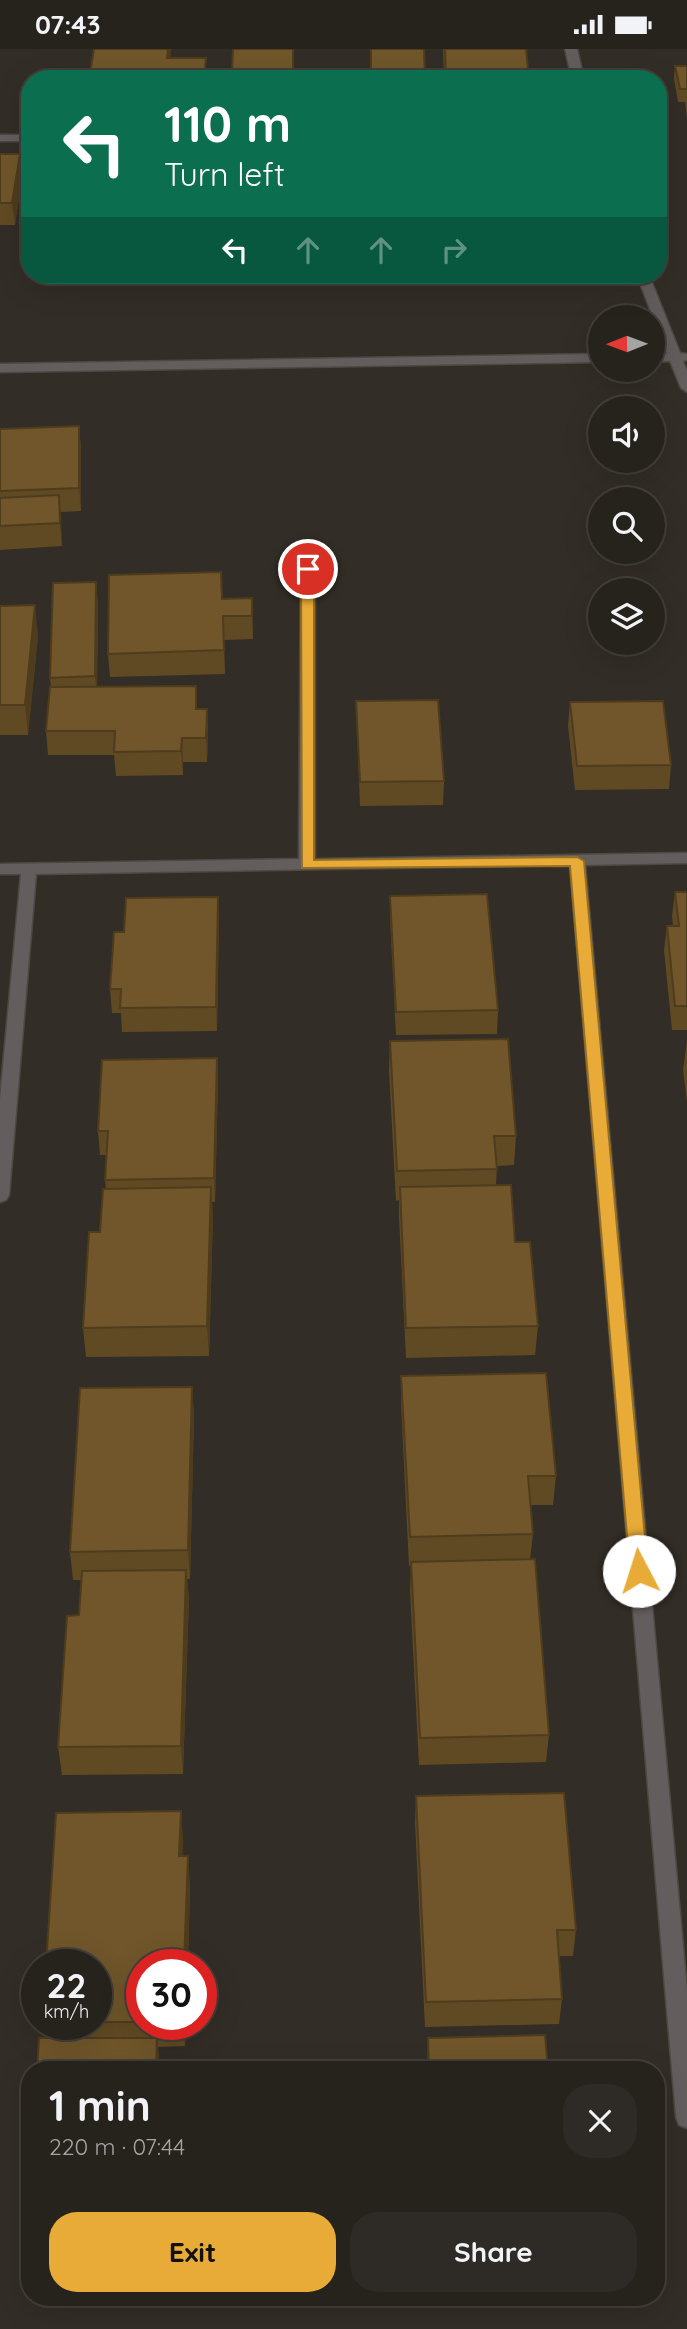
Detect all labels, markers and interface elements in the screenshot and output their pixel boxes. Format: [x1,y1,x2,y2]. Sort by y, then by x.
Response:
text: 07:43 [35,8,101,41]
text: 110 m [164,93,291,154]
icon: left [49,98,140,189]
text: Turn left [164,154,285,194]
icon: left [216,231,254,269]
icon: ahead [289,231,327,269]
icon: ahead [362,231,400,269]
icon: right [435,231,473,269]
north arrow [588,305,665,381]
map controls [588,305,665,655]
button: sound [588,396,665,473]
button: search [588,487,665,564]
pin [278,539,338,599]
icon: arrive [289,550,327,588]
button: layers [588,578,665,655]
position arrow [602,1534,676,1608]
speed limit sign: 30 [126,1949,217,2040]
text: 22 [47,1963,86,2007]
text: km/h [44,2000,89,2023]
text: 1 min [49,2079,151,2132]
button: close [563,2084,637,2158]
text: 220 m · 07:44 [49,2132,185,2161]
button: Exit [49,2212,336,2292]
button: Share [350,2212,637,2292]

